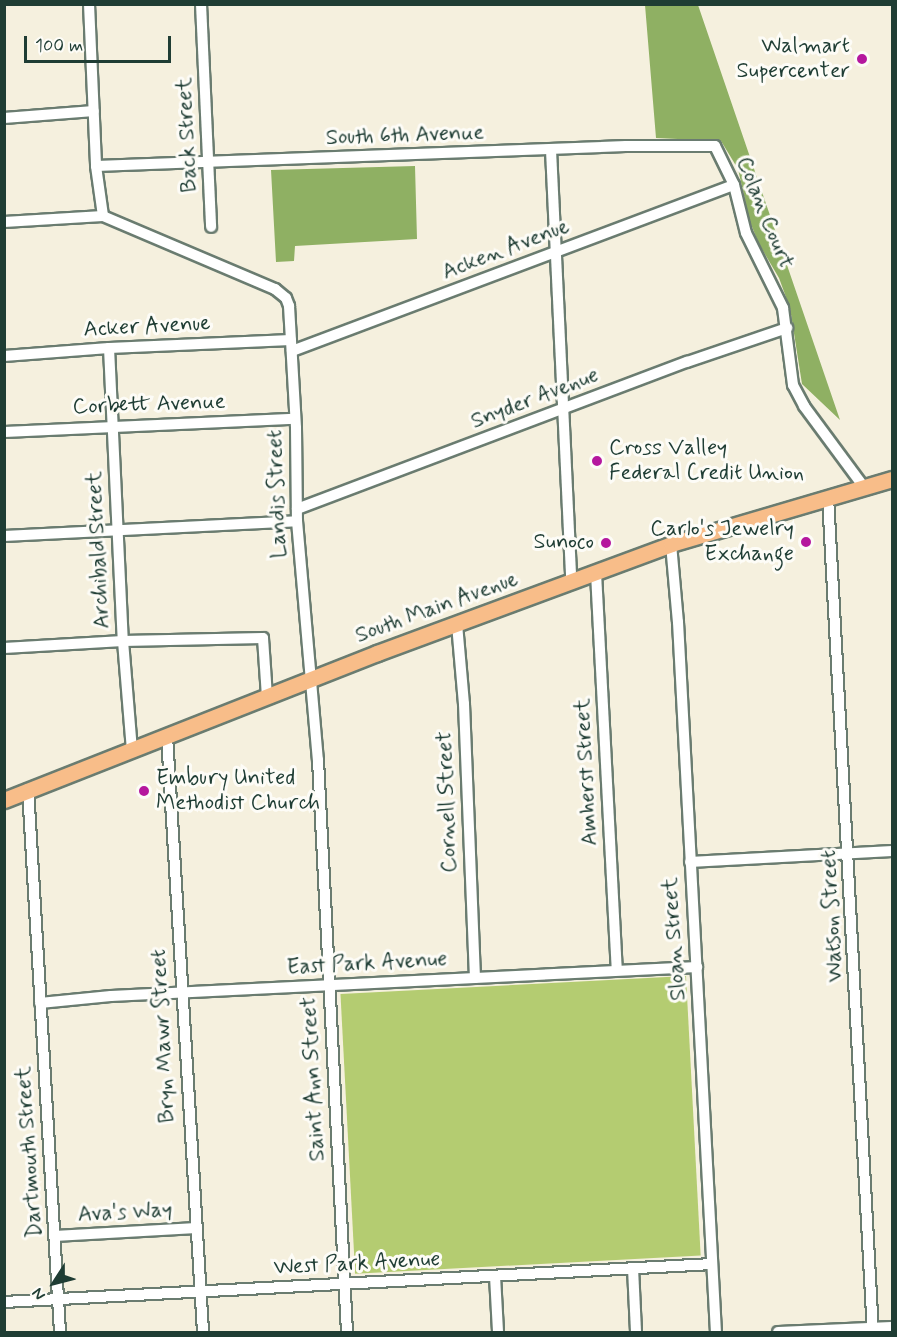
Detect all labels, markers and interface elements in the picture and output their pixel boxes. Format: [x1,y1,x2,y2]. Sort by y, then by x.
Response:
scale bar [27,24,174,62]
place label: Walmart Supercenter [737,33,850,84]
text: 100 m [35,34,83,58]
marker: Walmart Supercenter [855,52,869,66]
street label: Back Street [172,77,204,193]
street label: South 6th Avenue [325,120,485,152]
street label: Colan Court [730,154,798,272]
street label: Acken Avenue [437,213,575,287]
street label: Acker Avenue [81,310,213,344]
street label: Snyder Avenue [465,362,605,436]
street label: Corbett Avenue [72,389,226,421]
street label: Landis Street [262,427,294,561]
place label: Cross Valley Federal Credit Union [609,435,808,487]
marker: Cross Valley Federal Credit Union [590,454,604,468]
street label: Archibald Street [82,471,116,629]
place label: Carlo's Jewelry Exchange [651,516,794,568]
place label: Sunoco [534,530,594,556]
marker: Carlo's Jewelry Exchange [799,535,813,549]
marker: Sunoco [599,536,613,550]
street label: South Main Avenue [349,565,525,651]
street label: Amherst Street [570,698,604,846]
street label: Cornell Street [432,731,464,873]
place label: Embury United Methodist Church [156,765,320,816]
marker: Embury United Methodist Church [137,784,151,798]
street label: Watson Street [816,848,850,984]
street label: Sloan Street [658,876,692,1002]
street label: East Park Avenue [285,947,449,981]
street label: Bryn Mawr Street [146,948,182,1124]
street label: Saint Ann Street [297,996,331,1162]
street label: Dartmouth Street [11,1065,49,1239]
street label: Ava's Way [76,1197,174,1229]
street label: West Park Avenue [272,1246,442,1282]
north arrow [24,1253,84,1313]
text: N [27,1283,51,1304]

